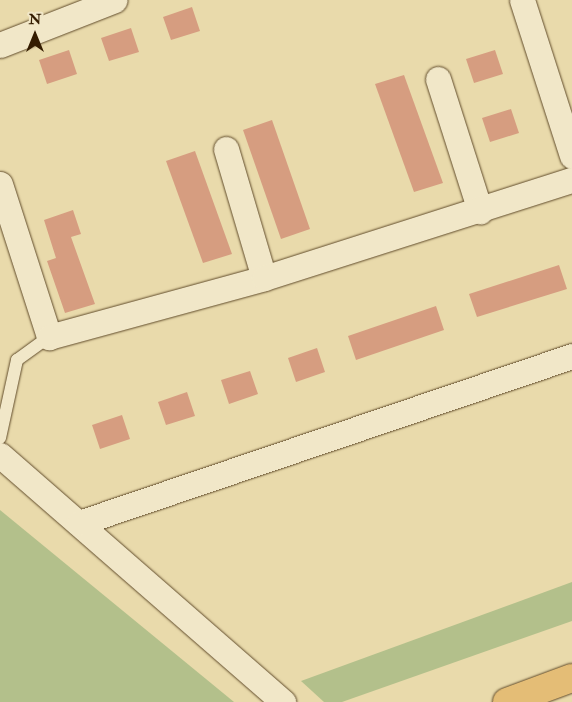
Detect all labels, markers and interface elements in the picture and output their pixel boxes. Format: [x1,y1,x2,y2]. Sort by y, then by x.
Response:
north arrow [10,10,60,60]
text: N [29,11,41,28]

